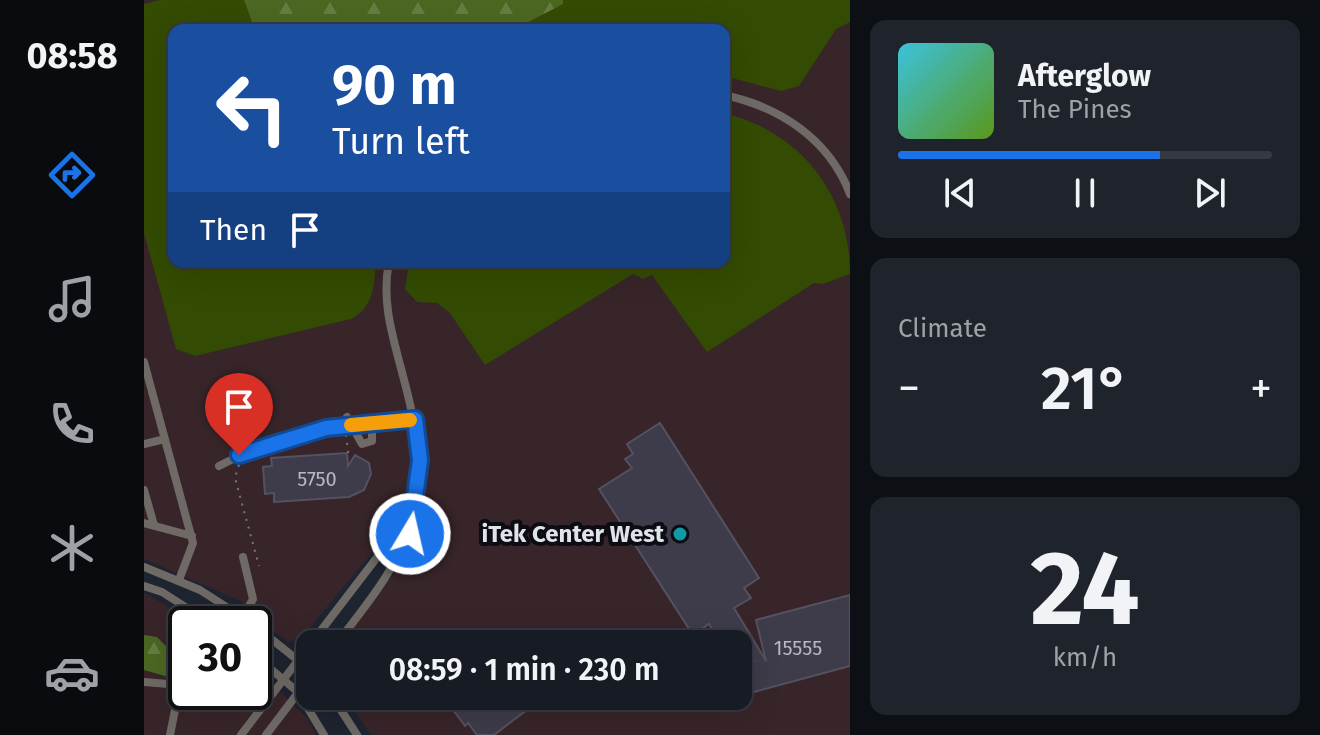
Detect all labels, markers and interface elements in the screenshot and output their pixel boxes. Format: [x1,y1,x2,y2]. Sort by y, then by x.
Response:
text: 08:58 [26,34,118,78]
text: 90 m [332,52,457,119]
icon: left [200,56,304,160]
text: Afterglow [1018,58,1151,94]
text: The Pines [1018,94,1132,125]
text: Turn left [332,120,470,164]
icon: directions [44,147,100,203]
icon: previous [938,171,982,215]
icon: pause [1063,171,1107,215]
icon: next [1188,171,1232,215]
icon: arrive [283,208,327,252]
text: Then [200,212,267,248]
icon: music [44,271,100,327]
text: Climate [898,313,987,344]
text: 21° [1041,353,1129,425]
text: − [898,362,920,415]
text: + [1250,362,1272,415]
pin [205,373,273,455]
icon: arrive [217,385,261,429]
icon: phone [44,396,100,452]
house number: 5750 [297,467,337,491]
position arrow [368,492,452,576]
icon: climate [44,520,100,576]
place label: iTek Center West [481,520,665,548]
marker: iTek Center West [671,525,689,543]
text: 24 [1030,527,1140,652]
speed limit sign: 30 [168,606,272,710]
house number: 15555 [774,636,822,660]
text: km/h [1053,642,1117,673]
icon: car [44,645,100,701]
text: 08:59 · 1 min · 230 m [389,652,659,688]

